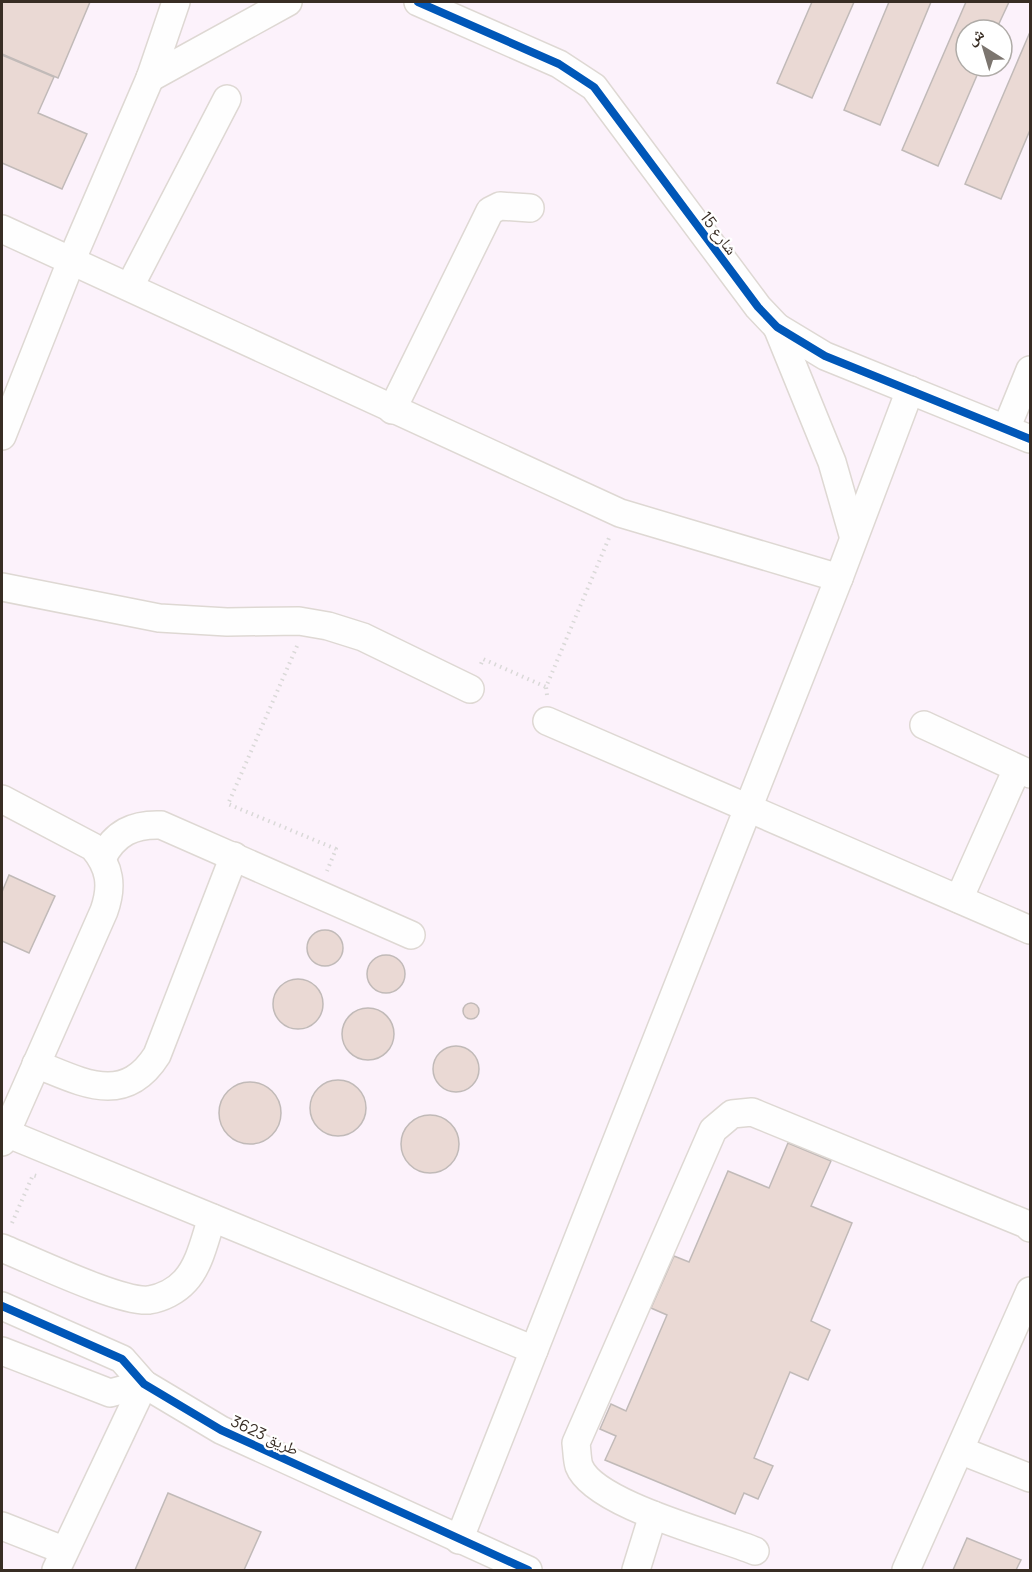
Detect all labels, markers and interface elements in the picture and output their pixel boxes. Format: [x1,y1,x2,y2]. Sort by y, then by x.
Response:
north arrow [954,18,1014,78]
text: ش [962,22,988,50]
street label: شارع 15 [695,207,743,259]
street label: طريق 3623 [227,1410,303,1460]

